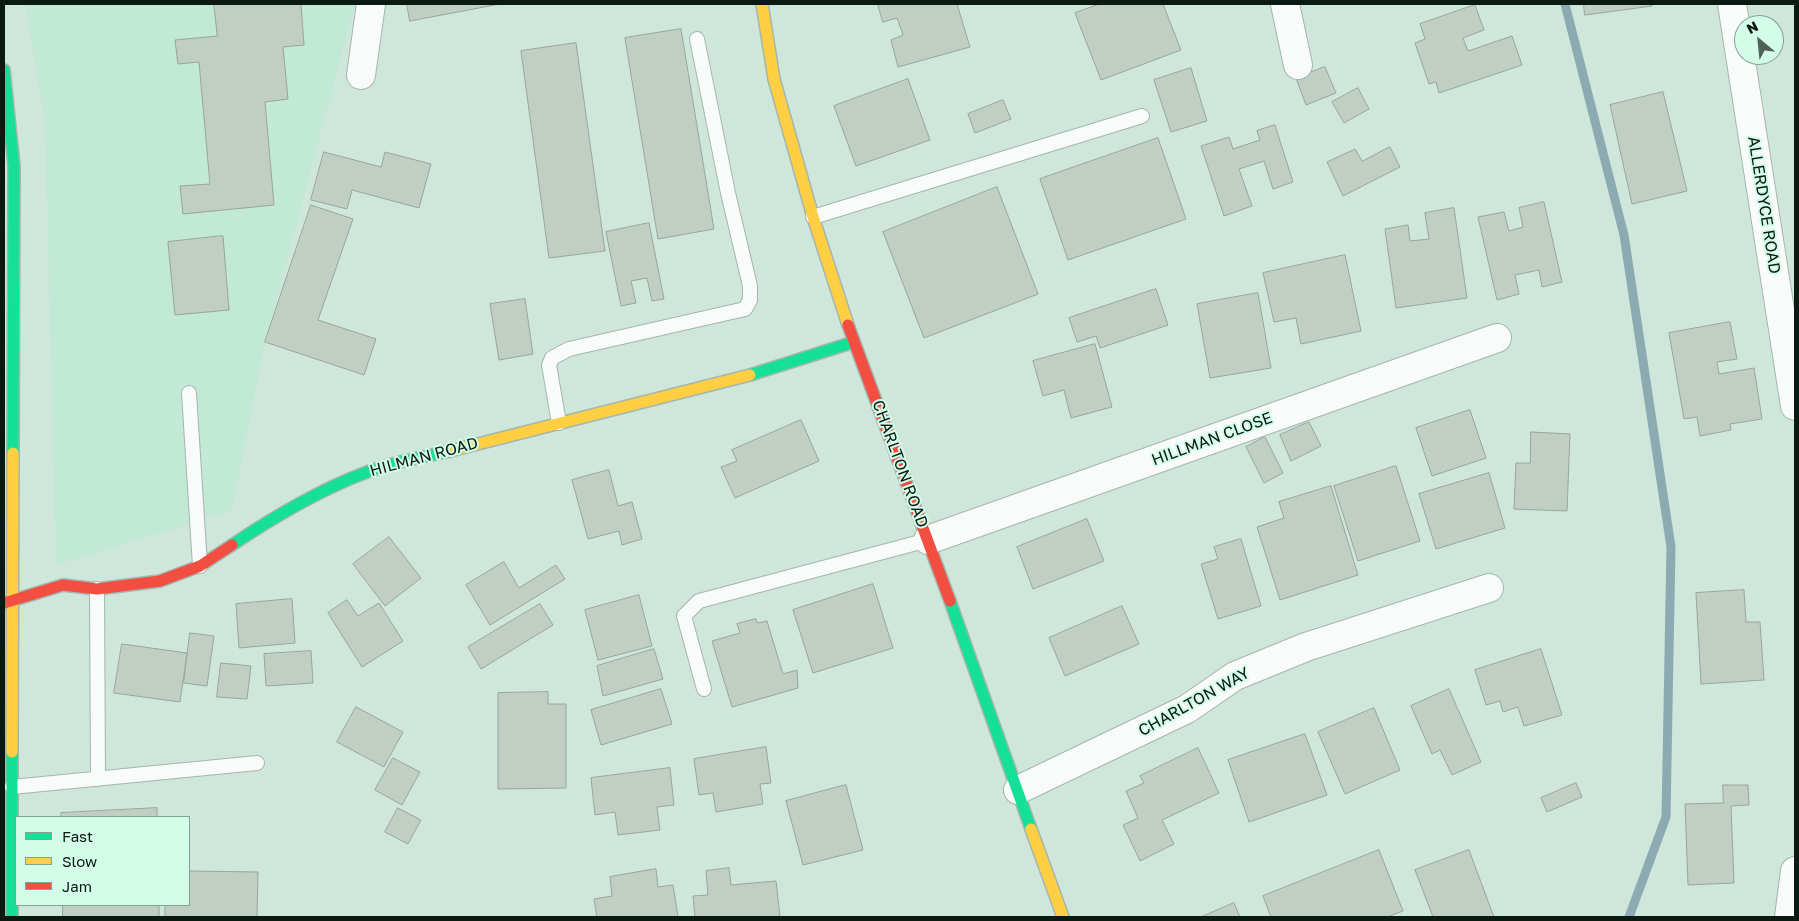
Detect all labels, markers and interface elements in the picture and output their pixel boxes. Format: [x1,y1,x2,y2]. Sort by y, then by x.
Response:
north arrow [1734,15,1784,65]
text: N [1743,17,1761,37]
street label: ALLERDYCE ROAD [1744,135,1784,275]
street label: CHARLTON ROAD [868,398,932,530]
street label: HILLMAN CLOSE [1149,408,1275,470]
street label: HILMAN ROAD [368,433,480,481]
street label: CHARLTON WAY [1135,664,1253,740]
legend [15,816,190,906]
text: Fast [62,827,93,845]
text: Slow [62,852,97,870]
text: Jam [62,877,92,895]

